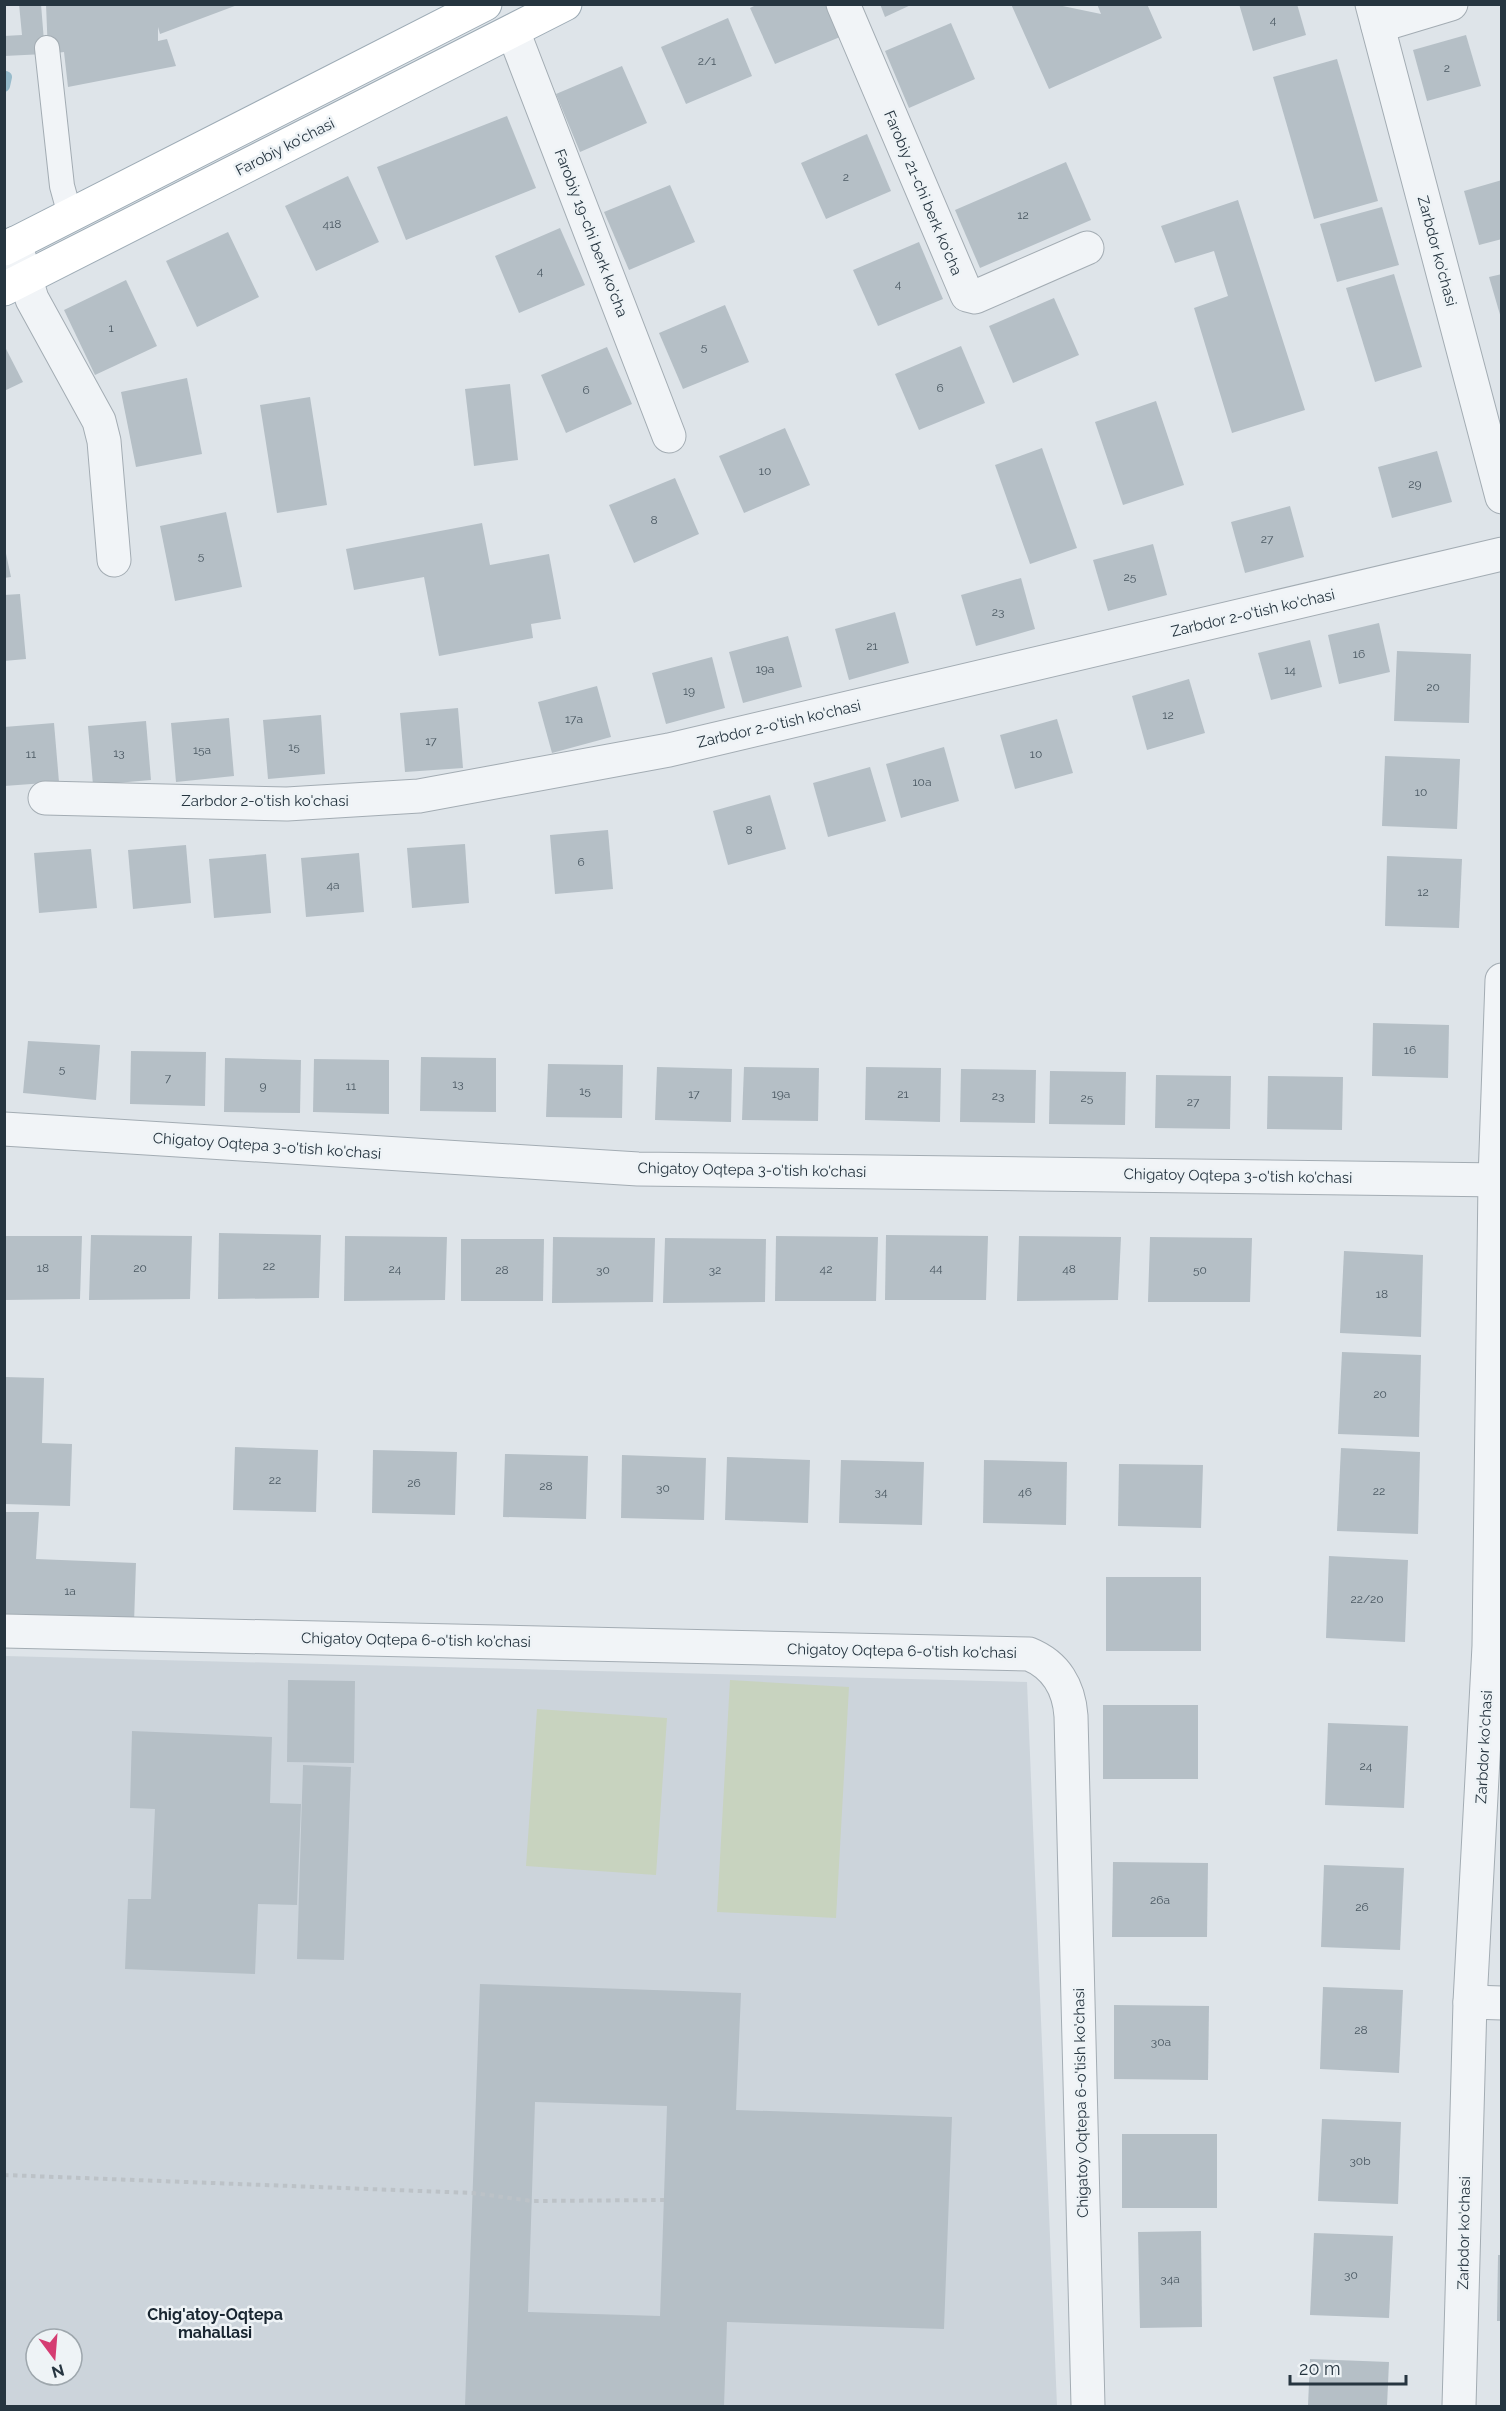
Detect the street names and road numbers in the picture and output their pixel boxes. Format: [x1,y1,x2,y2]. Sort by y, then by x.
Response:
street label: Farobiy 21-chi berk ko'cha [880,108,966,278]
street label: Farobiy ko'chasi [233,114,337,180]
street label: Farobiy 19-chi berk ko'cha [551,146,631,320]
street label: Zarbdor ko'chasi [1414,194,1460,308]
street label: Zarbdor 2-o'tish ko'chasi [1169,585,1337,641]
street label: Zarbdor 2-o'tish ko'chasi [695,696,863,752]
street label: Zarbdor 2-o'tish ko'chasi [181,792,349,810]
street label: Chigatoy Oqtepa 3-o'tish ko'chasi [152,1129,382,1163]
street label: Chigatoy Oqtepa 3-o'tish ko'chasi [638,1159,866,1181]
street label: Chigatoy Oqtepa 3-o'tish ko'chasi [1124,1165,1352,1187]
street label: Chigatoy Oqtepa 6-o'tish ko'chasi [301,1629,531,1651]
street label: Chigatoy Oqtepa 6-o'tish ko'chasi [787,1640,1017,1662]
street label: Zarbdor ko'chasi [1472,1690,1496,1804]
street label: Chigatoy Oqtepa 6-o'tish ko'chasi [1070,1988,1092,2218]
street label: Zarbdor ko'chasi [1454,2176,1474,2290]

